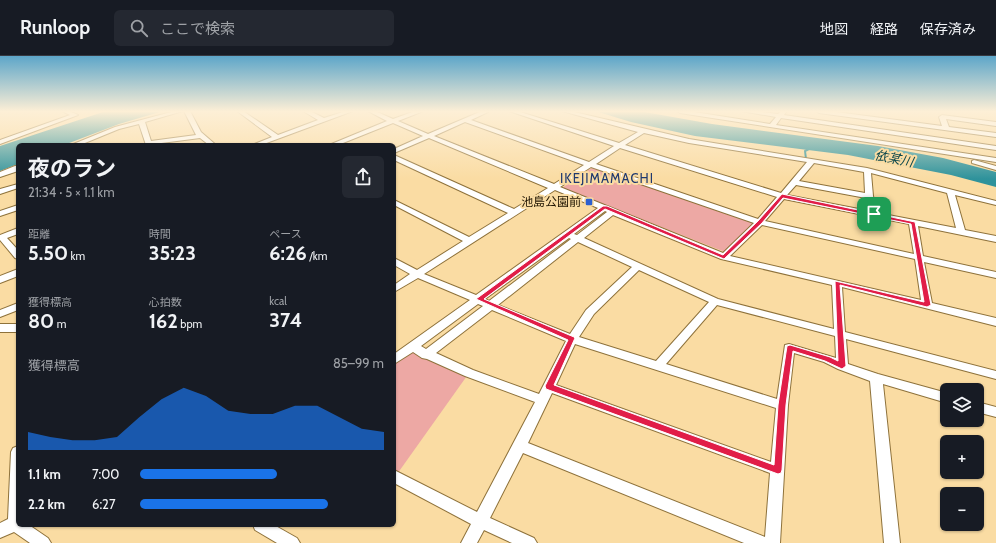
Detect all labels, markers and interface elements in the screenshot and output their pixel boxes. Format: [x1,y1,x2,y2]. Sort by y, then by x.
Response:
search box [114,10,394,46]
text: Runloop [20,16,90,39]
icon: search [128,17,150,39]
text: ここで検索 [160,20,235,38]
text: 地図 [820,20,848,38]
text: 経路 [870,20,898,38]
text: 保存済み [920,20,976,38]
water label: 依某川 [873,146,917,170]
text: 夜のラン [28,155,116,182]
button: share [342,156,384,198]
district label: IKEJIMAMACHI [560,170,654,186]
text: 21:34 · 5 × 1.1 km [28,184,115,200]
place label: 池島公園前 [521,194,581,209]
marker: 池島公園前 [584,197,594,207]
pin [857,197,891,231]
icon: arrive [863,203,885,225]
text: 距離 [28,227,50,241]
text: 時間 [149,227,171,241]
text: ペース [269,227,302,241]
text: 5.50 [28,241,68,265]
text: 35:23 [149,241,196,265]
text: 6:26 [269,241,307,265]
text: km [68,249,85,263]
text: /km [307,249,327,263]
text: kcal [269,294,287,308]
text: 獲得標高 [28,295,72,309]
text: 心拍数 [149,295,182,309]
text: 374 [269,308,302,332]
text: 80 [28,309,54,333]
text: 162 [149,309,178,333]
text: m [54,317,66,331]
text: bpm [178,317,202,331]
text: 85–99 m [333,355,384,371]
text: 獲得標高 [28,357,80,373]
map controls [940,383,984,531]
button: layers [940,383,984,427]
button: + [940,435,984,479]
text: 1.1 km [28,466,61,482]
text: 7:00 [92,466,119,482]
button: − [940,487,984,531]
text: 2.2 km [28,496,65,512]
text: 6:27 [92,496,115,512]

